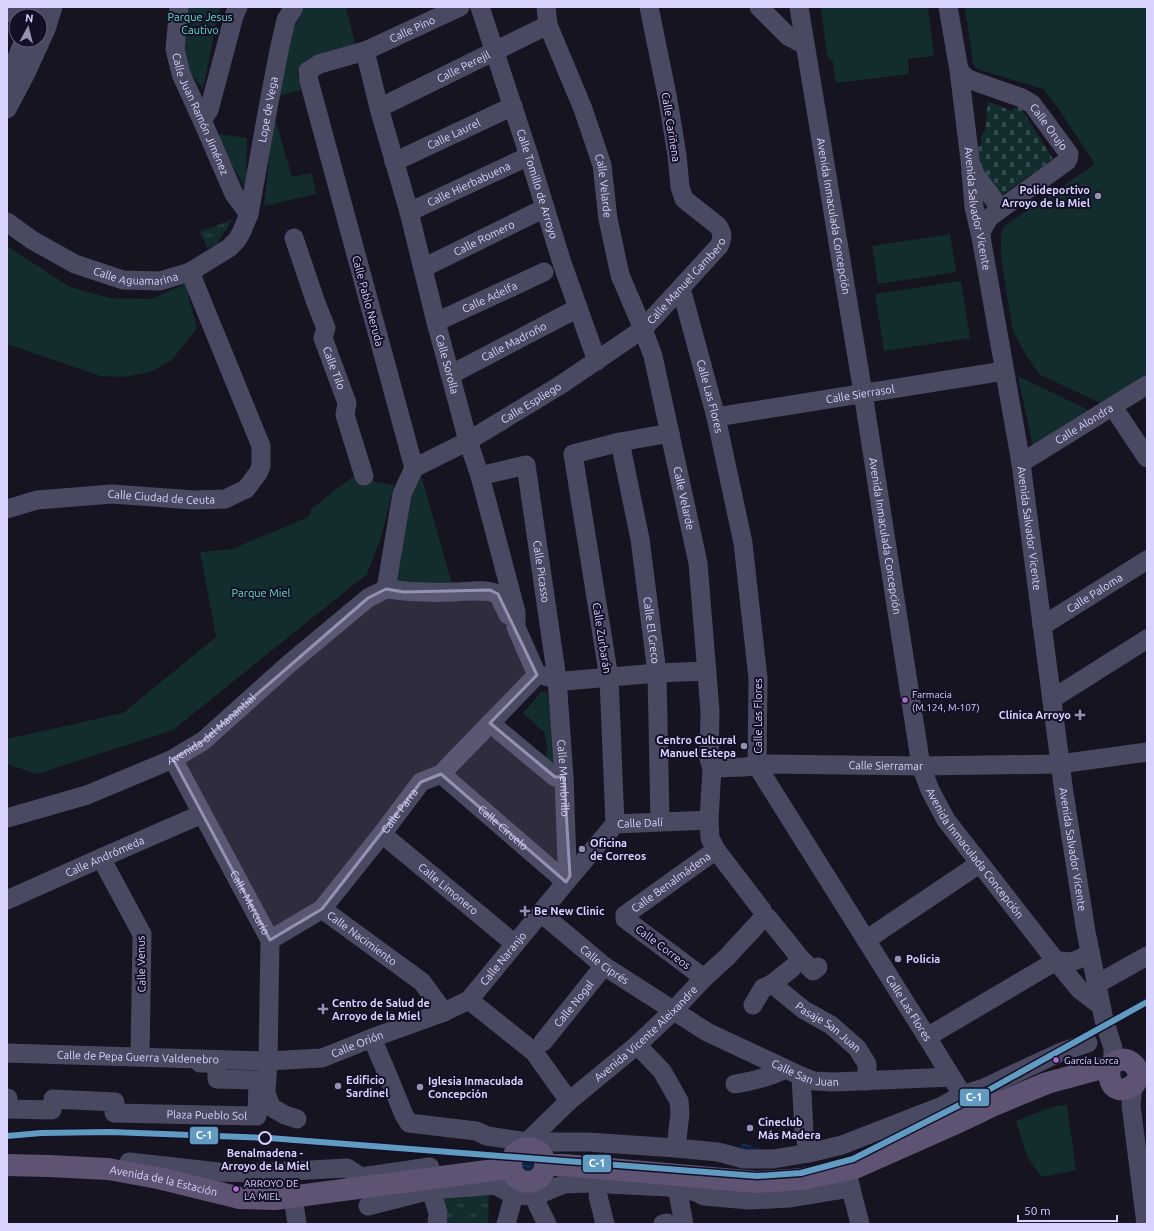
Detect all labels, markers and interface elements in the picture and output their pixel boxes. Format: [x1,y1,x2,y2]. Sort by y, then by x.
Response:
north arrow [8,8,48,48]
park label: Parque Jesus Cautivo [168,11,233,36]
text: N [24,12,34,25]
street label: Calle Pino [388,13,437,45]
street label: Calle Perejil [435,48,492,85]
street label: Calle Juan Ramón Jiménez [170,52,231,177]
street label: Lope de Vega [256,75,280,143]
street label: Calle Cariñena [660,91,682,163]
street label: Calle Orujo [1028,101,1070,152]
street label: Calle Laurel [425,116,482,152]
street label: Calle Tomillo de Arroyo [515,127,560,240]
street label: Avenida Inmaculada Concepción [815,137,853,295]
street label: Avenida Salvador Vicente [962,146,993,271]
street label: Calle Velarde [593,152,614,218]
street label: Calle Hierbabuena [425,160,512,209]
place label: Polideportivo Arroyo de la Miel [1002,184,1091,209]
marker: Polideportivo Arroyo de la Miel [1093,191,1103,201]
street label: Calle Romero [452,218,516,258]
street label: Calle Manuel Gambero [645,236,728,326]
street label: Calle Pablo Neruda [350,254,386,348]
street label: Calle Aguamarina [92,265,179,287]
street label: Calle Adelfa [460,279,519,315]
street label: Calle Madroño [479,320,548,364]
street label: Calle Sorolla [434,333,461,395]
street label: Calle Tilo [321,345,348,391]
street label: Calle Las Flores [695,358,725,434]
street label: Calle Espliego [499,380,563,426]
street label: Calle Sierrasol [825,383,896,405]
street label: Calle Alondra [1053,402,1115,446]
street label: Avenida Inmaculada Concepción [867,457,903,615]
street label: Calle Velarde [671,465,697,531]
street label: Avenida Salvador Vicente [1015,466,1044,591]
street label: Calle Ciudad de Ceuta [107,488,215,506]
street label: Calle Picasso [531,540,552,604]
street label: Calle Paloma [1064,571,1125,615]
park label: Parque Miel [232,587,291,599]
street label: Calle El Greco [641,596,662,664]
street label: Calle Zurbarán [590,602,614,674]
street label: Calle Las Flores [752,678,764,754]
place label: Farmacia (M.124, M-107) [912,689,980,713]
street label: Avenida del Manantial [165,691,258,767]
marker: Farmacia (M.124, M-107) [900,695,910,705]
place label: Clínica Arroyo [999,709,1071,721]
marker: Clínica Arroyo [1074,709,1086,721]
place label: Centro Cultural Manuel Estepa [656,734,737,759]
street label: Calle Membrillo [555,739,571,817]
marker: Centro Cultural Manuel Estepa [739,741,749,751]
street label: Calle Sierramar [848,759,924,772]
street label: Calle Parra [379,786,420,836]
street label: Avenida Inmaculada Concepción [924,786,1026,921]
street label: Avenida Salvador Vicente [1057,787,1089,912]
street label: Calle Ciruelo [476,803,530,852]
street label: Calle Dalí [617,816,663,830]
street label: Calle Andrómeda [63,834,146,879]
place label: Oficina de Correos [590,837,646,862]
marker: Oficina de Correos [577,844,587,854]
street label: Calle Benalmádena [629,850,713,915]
street label: Calle Limonero [416,861,481,917]
street label: Calle Mercurio [228,868,272,937]
marker: Be New Clinic [519,905,531,917]
place label: Be New Clinic [534,905,605,917]
street label: Calle Nacimiento [325,909,399,968]
street label: Calle Correos [633,922,693,972]
street label: Calle Naranjo [478,929,529,988]
street label: Calle Venus [135,935,147,992]
street label: Calle Ciprés [578,943,631,987]
place label: Policia [906,953,940,965]
marker: Policia [893,954,903,964]
street label: Calle Las Flores [884,973,934,1043]
street label: Calle Nogal [551,978,596,1029]
street label: Avenida Vicente Aleixandre [592,983,700,1084]
place label: Centro de Salud de Arroyo de la Miel [332,997,430,1022]
street label: Pasaje San Juan [793,1000,863,1055]
marker: Centro de Salud de Arroyo de la Miel [317,1003,329,1015]
street label: Calle Orión [329,1028,385,1060]
street label: Calle de Pepa Guerra Valdenebro [57,1049,219,1065]
marker: García Lorca [1051,1055,1061,1065]
place label: García Lorca [1064,1055,1119,1066]
street label: Calle San Juan [770,1057,839,1088]
place label: Edificio Sardinel [346,1074,389,1099]
place label: Iglesia Inmaculada Concepción [428,1075,523,1100]
marker: Edificio Sardinel [333,1081,343,1091]
marker: Iglesia Inmaculada Concepción [415,1082,425,1092]
line badge: C-1 [959,1088,990,1107]
text: C-1 [966,1091,982,1103]
street label: Plaza Pueblo Sol [166,1108,247,1122]
place label: Cineclub Más Madera [758,1116,821,1141]
marker: Cineclub Más Madera [745,1123,755,1133]
line badge: C-1 [189,1126,219,1145]
text: C-1 [196,1129,212,1141]
marker: Benalmadena - Arroyo de la Miel [258,1131,272,1145]
place label: Benalmadena - Arroyo de la Miel [221,1147,310,1172]
line badge: C-1 [582,1154,612,1173]
text: C-1 [589,1157,605,1169]
street label: Avenida de la Estación [109,1163,219,1198]
place label: ARROYO DE LA MIEL [244,1178,299,1202]
marker: ARROYO DE LA MIEL [231,1184,241,1194]
scale bar [1018,1197,1117,1223]
text: 50 m [1024,1204,1051,1217]

